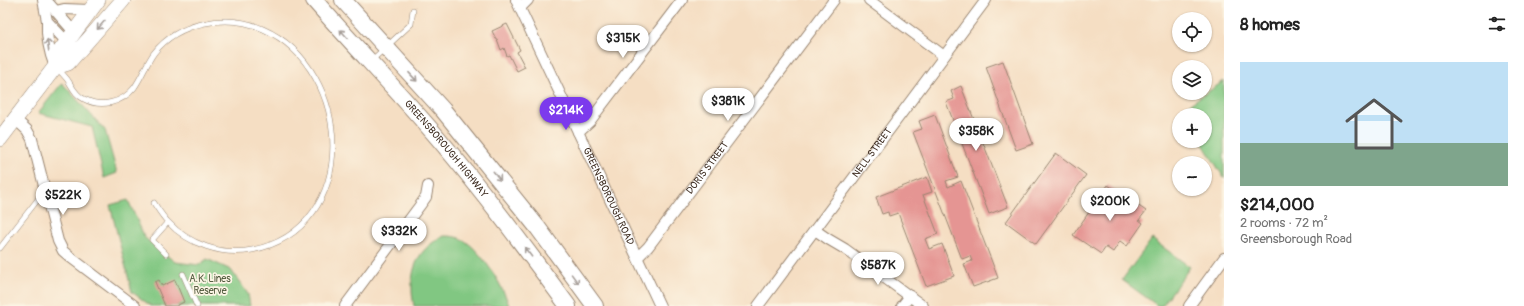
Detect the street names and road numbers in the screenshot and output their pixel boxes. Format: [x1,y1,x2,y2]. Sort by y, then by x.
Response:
street label: GREENSBOROUGH HIGHWAY [402,98,490,200]
street label: NELL STREET [850,125,895,180]
street label: DORIS STREET [684,139,731,197]
street label: GREENSBOROUGH ROAD [580,146,636,247]

